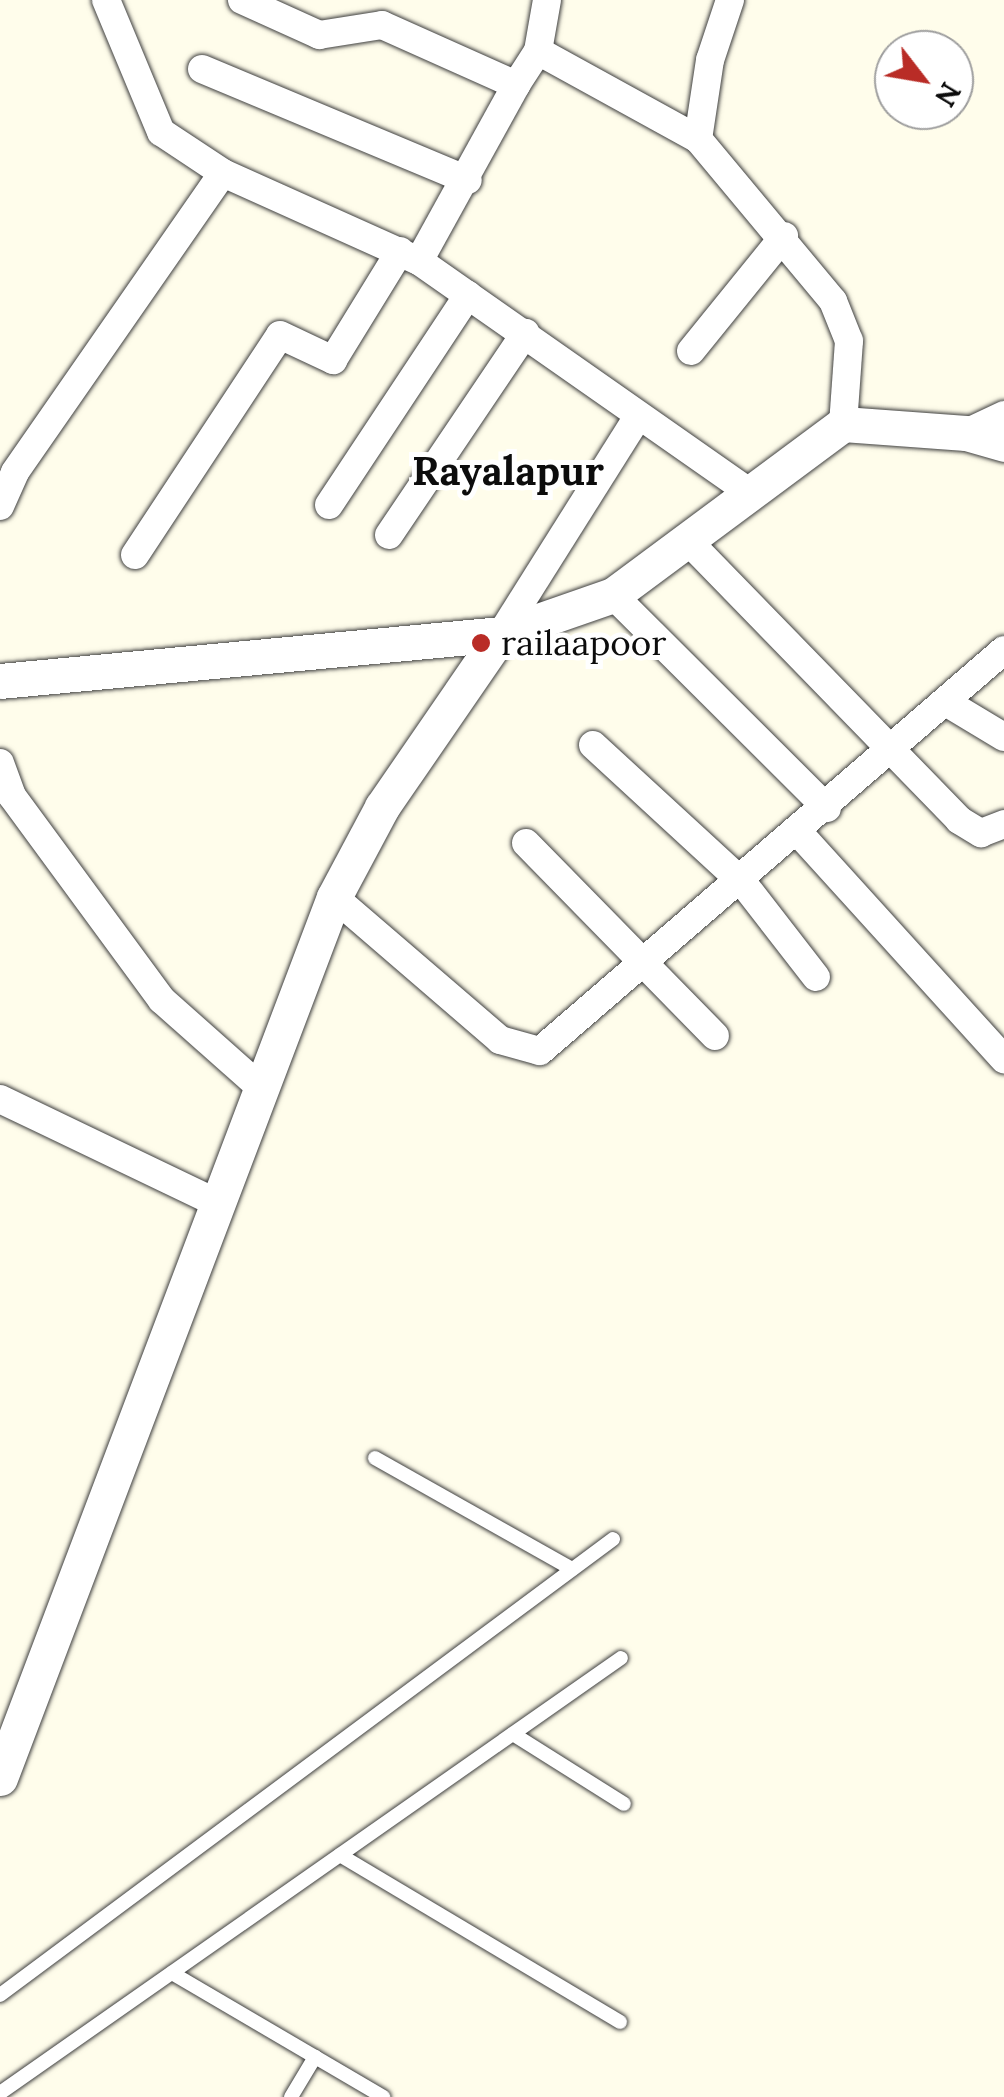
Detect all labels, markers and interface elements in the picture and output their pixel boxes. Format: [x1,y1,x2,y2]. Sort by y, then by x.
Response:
north arrow [874,30,974,130]
text: N [927,76,969,113]
district label: Rayalapur [412,447,604,495]
place label: railaapoor [501,622,666,664]
marker: railaapoor [470,632,492,654]

